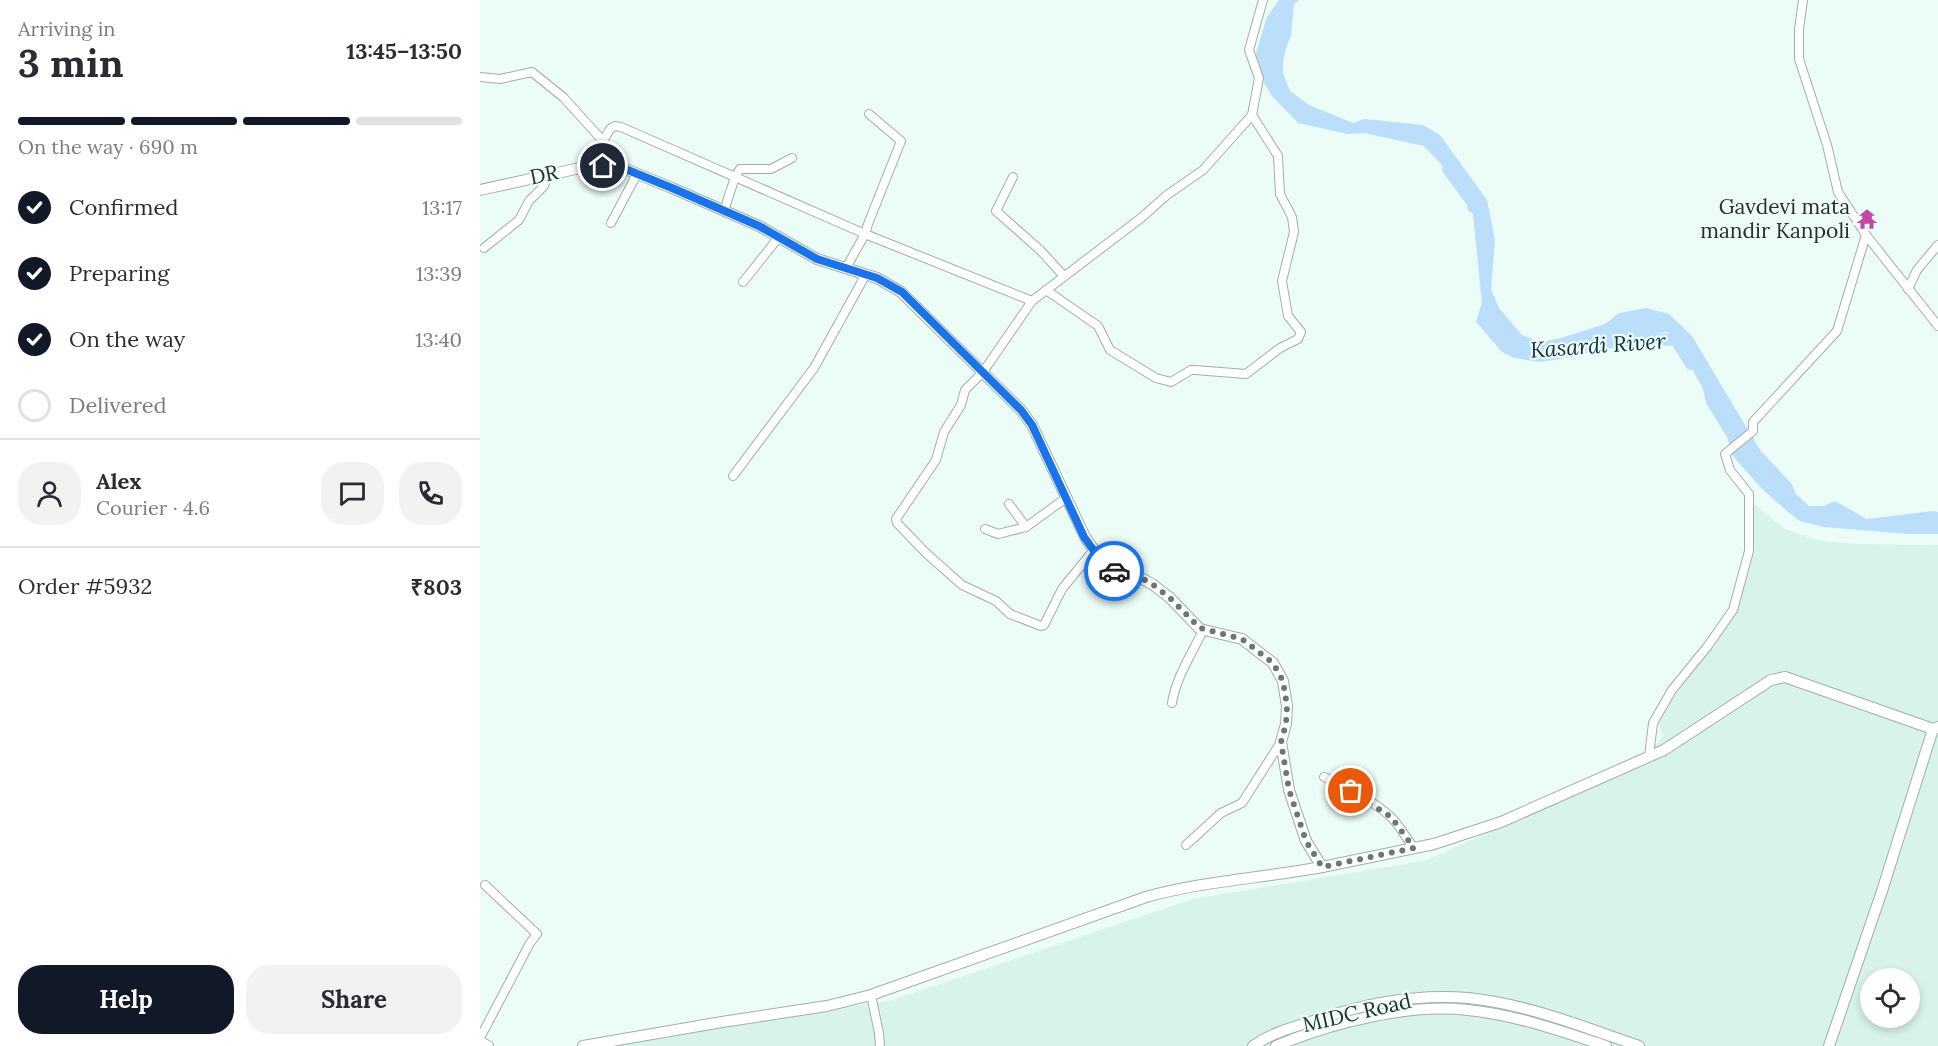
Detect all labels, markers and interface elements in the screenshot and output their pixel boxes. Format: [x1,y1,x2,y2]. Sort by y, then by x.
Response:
text: Arriving in [18,16,115,41]
text: 13:45–13:50 [346,37,462,65]
text: 3 min [18,38,124,88]
text: On the way · 690 m [18,134,198,159]
pin [577,140,628,191]
icon: home [586,149,619,182]
street label: DR [527,158,561,191]
icon: check [18,191,51,224]
text: Confirmed [69,193,178,221]
place label: Gavdevi mata mandir Kanpoli [1700,193,1850,244]
text: 13:17 [422,195,462,220]
temple icon: Gavdevi mata mandir Kanpoli [1855,207,1879,231]
icon: check [18,257,51,290]
text: Preparing [69,259,169,287]
text: 13:39 [416,261,462,286]
icon: check [18,323,51,356]
text: On the way [69,325,185,353]
water label: Kasardi River [1529,326,1668,364]
text: 13:40 [415,327,462,352]
text: Delivered [69,391,167,419]
button: person [18,462,81,525]
button: chat [321,462,384,525]
button: phone [399,462,462,525]
text: Alex [96,467,141,495]
text: Courier · 4.6 [96,495,210,520]
courier [1084,541,1144,601]
icon: car [1098,555,1131,588]
text: Order #5932 [18,572,152,600]
text: ₹803 [411,573,462,601]
pin [1325,765,1376,816]
icon: bag [1334,774,1367,807]
button: Help [18,965,234,1034]
button: Share [246,965,462,1034]
map controls [1860,968,1920,1028]
button: locate [1860,968,1920,1028]
street label: MIDC Road [1300,987,1414,1038]

